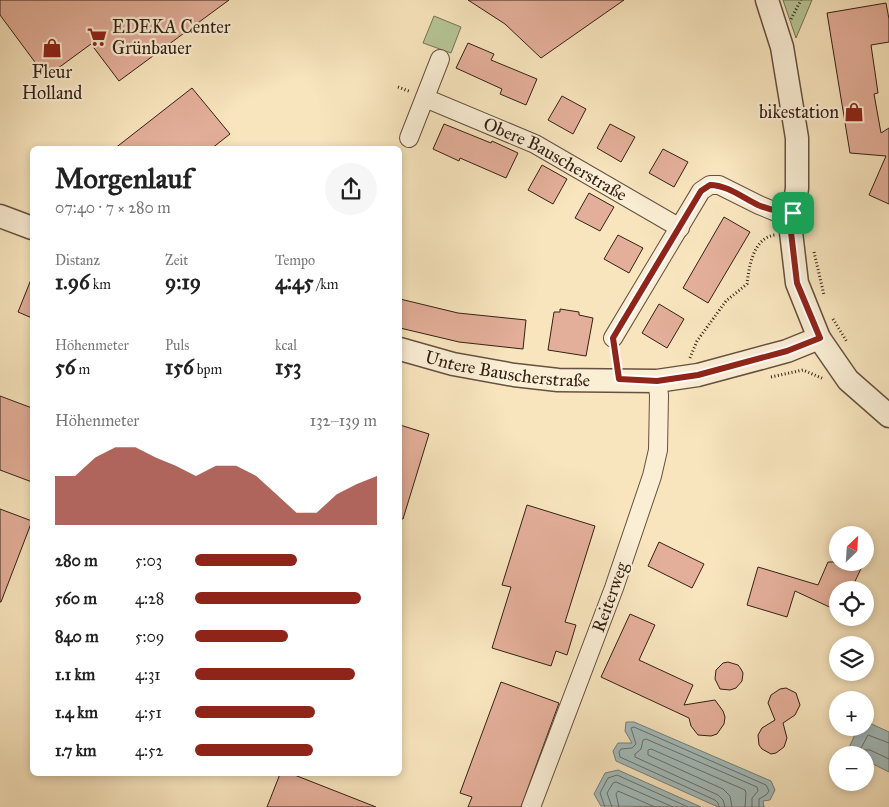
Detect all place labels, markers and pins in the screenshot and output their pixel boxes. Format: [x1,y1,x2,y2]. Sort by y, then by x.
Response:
place label: EDEKA Center Grünbauer [112,16,231,59]
supermarket icon: EDEKA Center Grünbauer [86,26,108,48]
shop icon: Fleur Holland [41,37,63,59]
place label: Fleur Holland [22,61,82,104]
place label: bikestation [759,101,839,123]
shop icon: bikestation [843,101,865,123]
pin [772,192,814,234]

